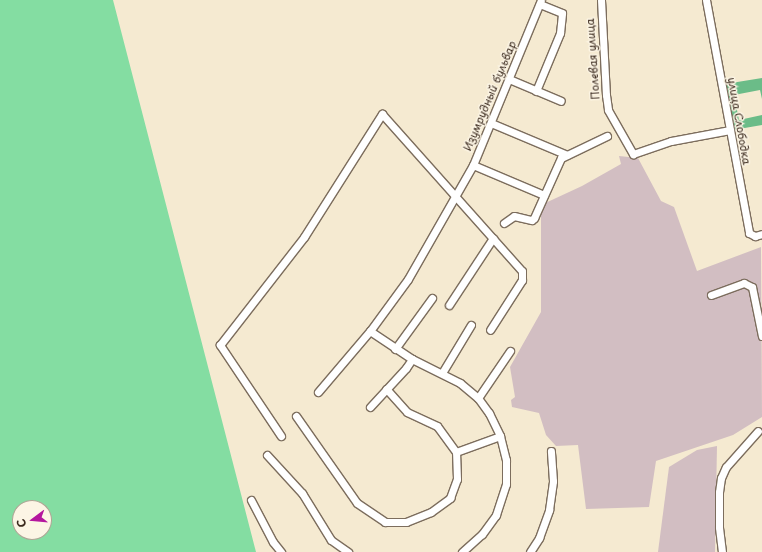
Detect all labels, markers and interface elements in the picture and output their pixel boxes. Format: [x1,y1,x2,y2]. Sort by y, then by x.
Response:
street label: Полевая улица [584,18,602,100]
street label: Изумрудный бульвар [461,39,519,153]
street label: улица Слободка [725,76,753,166]
north arrow [12,500,52,540]
text: С [12,517,30,529]

